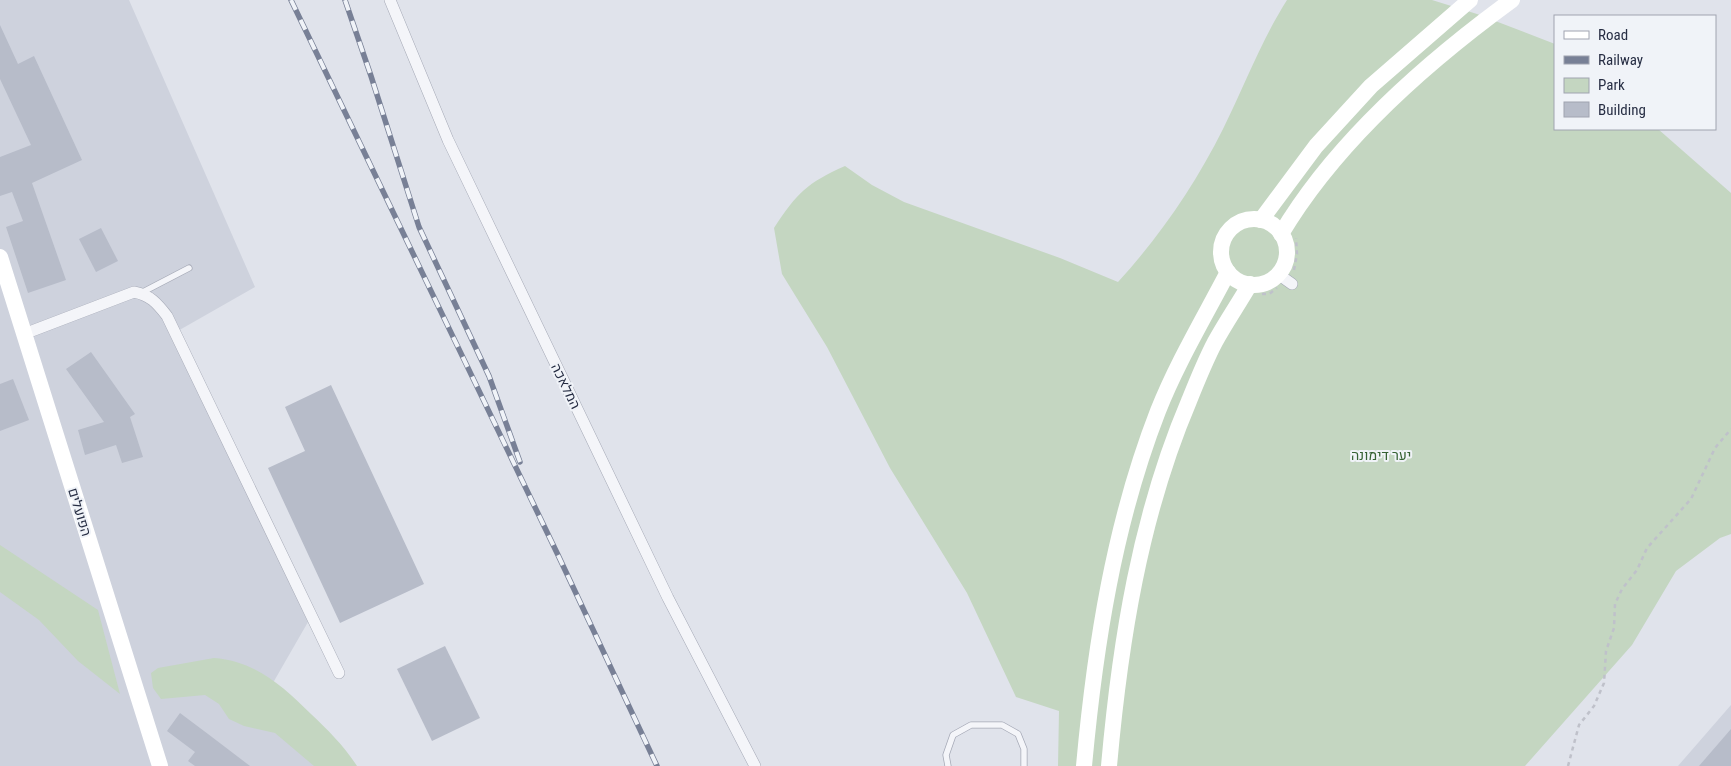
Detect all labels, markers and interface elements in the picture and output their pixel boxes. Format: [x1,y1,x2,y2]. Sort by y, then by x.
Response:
legend [1554,15,1716,130]
text: Road [1598,26,1628,44]
text: Railway [1598,51,1643,69]
text: Park [1598,76,1625,94]
text: Building [1598,101,1646,119]
street label: המלאכה [548,360,584,412]
park label: יער דימונה [1351,447,1411,463]
street label: הפועלים [65,486,95,538]

